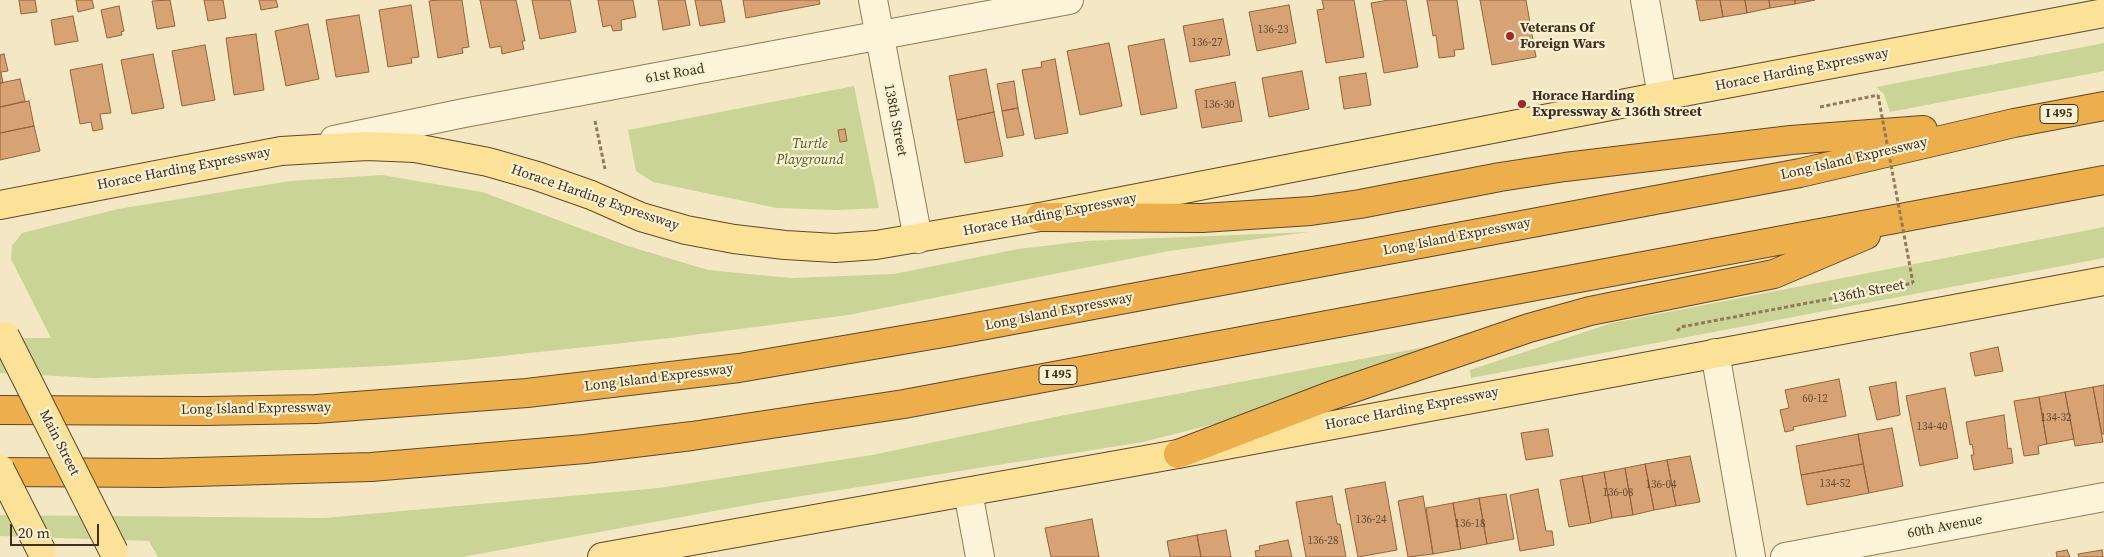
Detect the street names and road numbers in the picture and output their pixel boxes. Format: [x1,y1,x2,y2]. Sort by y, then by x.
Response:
street label: Horace Harding Expressway [1714,45,1890,95]
street label: 61st Road [644,61,706,87]
street label: 138th Street [880,82,910,158]
road number: I 495 [2040,105,2078,124]
street label: Long Island Expressway [1779,134,1929,184]
street label: Horace Harding Expressway [96,144,272,194]
street label: Horace Harding Expressway [509,161,681,235]
street label: Horace Harding Expressway [962,190,1138,240]
street label: Long Island Expressway [1382,214,1532,260]
street label: 136th Street [1830,277,1906,307]
street label: Long Island Expressway [984,289,1134,335]
street label: Long Island Expressway [584,361,734,395]
road number: I 495 [1039,366,1077,384]
street label: Horace Harding Expressway [1324,384,1500,434]
street label: Long Island Expressway [181,399,331,419]
street label: Main Street [35,407,83,479]
street label: 60th Avenue [1906,511,1984,543]

